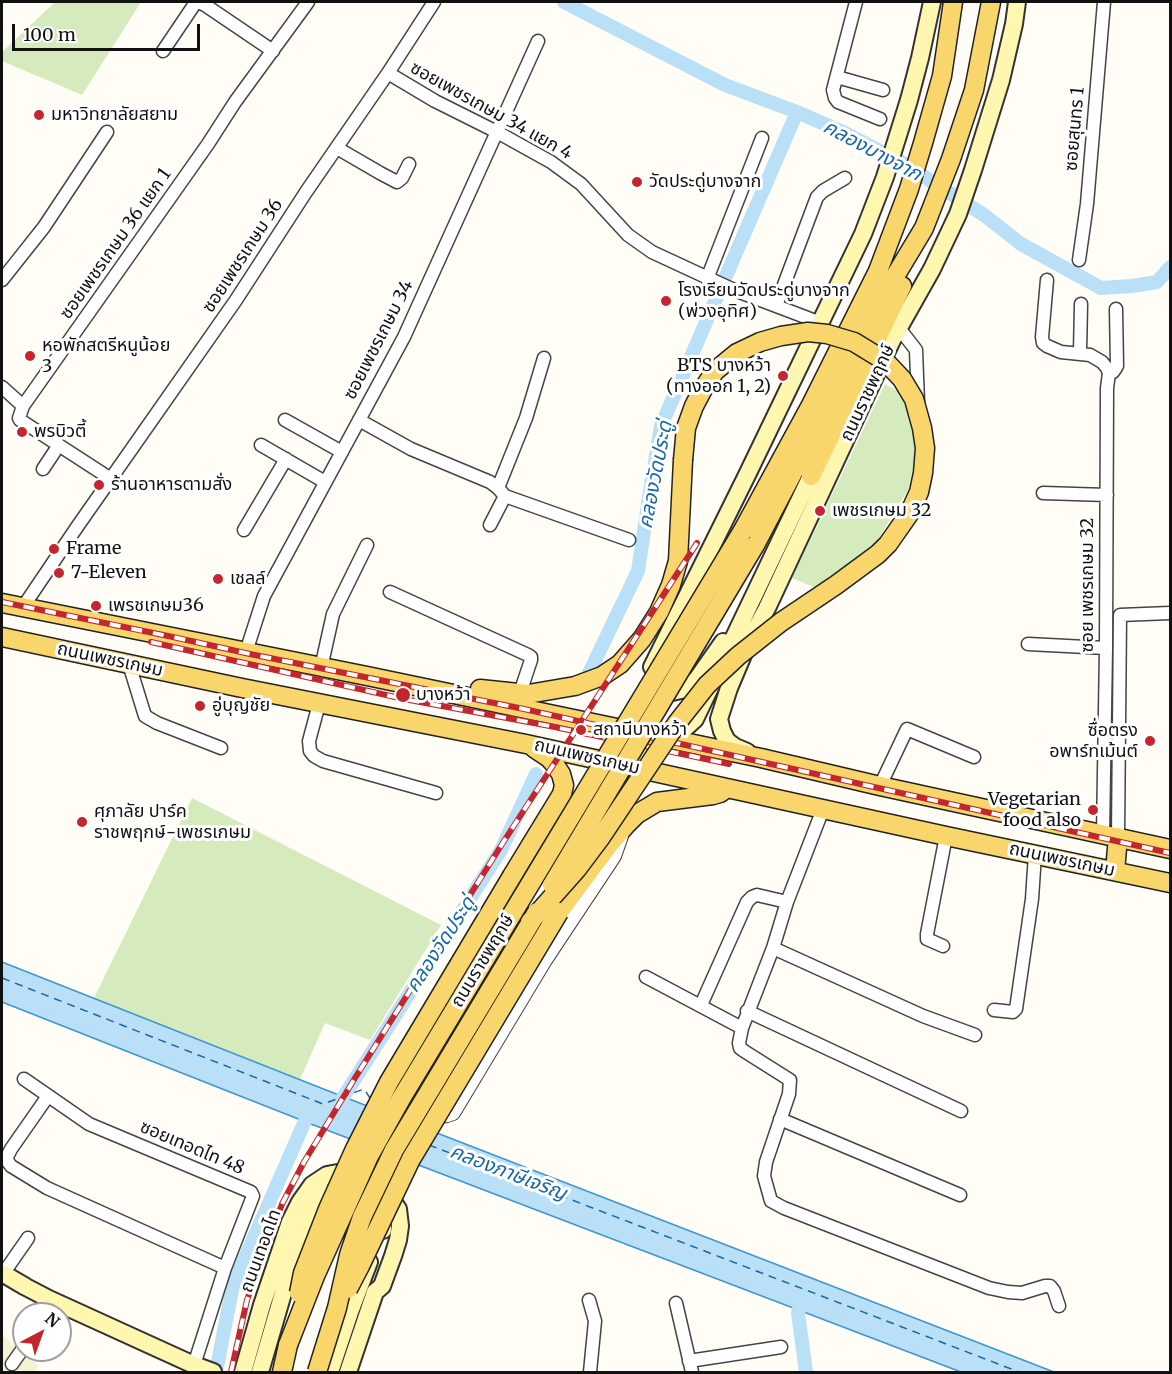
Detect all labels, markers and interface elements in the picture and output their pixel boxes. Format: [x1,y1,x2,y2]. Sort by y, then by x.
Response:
scale bar [15,12,202,50]
text: 100 m [23,23,76,46]
street label: ซอยเพชรเกษม 34 แยก 4 [406,57,576,165]
street label: ซอยสุนทร 1 [1061,86,1089,172]
place label: มหาวิทยาลัยสยาม [51,104,178,126]
marker: มหาวิทยาลัยสยาม [32,108,46,122]
water label: คลองบางจาก [819,115,925,187]
street label: ซอยเพชรเกษม 36 แยก 1 [56,165,176,323]
place label: วัดประดู่บางจาก [649,171,761,193]
marker: วัดประดู่บางจาก [630,175,644,189]
street label: ซอยเพชรเกษม 36 [198,195,288,317]
street label: ซอยเพชรเกษม 34 [340,277,418,403]
place label: โรงเรียนวัดประดู่บางจาก (พ่วงอุทิศ) [678,280,850,322]
marker: โรงเรียนวัดประดู่บางจาก (พ่วงอุทิศ) [659,294,673,308]
place label: หอพักสตรีหนูน้อย 3 [42,335,170,378]
street label: ถนนราชพฤกษ์ [836,341,900,445]
marker: หอพักสตรีหนูน้อย 3 [23,349,37,363]
place label: BTS บางหว้า (ทางออก 1, 2) [666,355,771,398]
marker: BTS บางหว้า (ทางออก 1, 2) [776,369,790,383]
water label: คลองวัดประดู่ [634,419,678,531]
place label: พรบิวตี้ [34,421,86,443]
marker: พรบิวตี้ [15,425,29,439]
place label: ร้านอาหารตามสั่ง [111,474,232,496]
marker: ร้านอาหารตามสั่ง [92,478,106,492]
place label: เพชรเกษม 32 [832,500,932,522]
marker: เพชรเกษม 32 [813,504,827,518]
street label: ซอย เพชรเกษม 32 [1077,518,1099,652]
place label: Frame [66,538,121,560]
marker: Frame [47,542,61,556]
place label: 7-Eleven [71,562,147,584]
marker: 7-Eleven [52,566,66,580]
place label: เชลล์ [230,568,266,590]
marker: เชลล์ [211,572,225,586]
place label: เพรชเกษม36 [108,595,204,617]
marker: เพรชเกษม36 [89,599,103,613]
street label: ถนนเพชรเกษม [55,638,165,682]
place label: บางหว้า [416,684,471,706]
marker: บางหว้า [394,686,412,704]
place label: อู่บุญชัย [212,695,270,717]
marker: อู่บุญชัย [193,699,207,713]
place label: สถานีบางหว้า [593,719,687,741]
place label: ซื่อตรง อพาร์ทเม้นต์ [1049,720,1138,762]
marker: สถานีบางหว้า [574,723,588,737]
street label: ถนนเพชรเกษม [532,734,642,780]
marker: ซื่อตรง อพาร์ทเม้นต์ [1143,734,1157,748]
place label: Vegetarian food also [988,789,1081,832]
place label: ศุภาลัย ปาร์ค ราชพฤกษ์-เพชรเกษม [94,801,251,844]
marker: Vegetarian food also [1086,803,1100,817]
marker: ศุภาลัย ปาร์ค ราชพฤกษ์-เพชรเกษม [75,815,89,829]
street label: ถนนเพชรเกษม [1007,838,1117,882]
water label: คลองวัดประดู่ [401,893,481,997]
street label: ถนนราชพฤกษ์ [447,911,519,1011]
street label: ซอยเทอดไท 48 [137,1116,247,1180]
water label: คลองภาษีเจริญ [446,1140,570,1206]
street label: ถนนเทอดไท [236,1206,286,1296]
north arrow [12,1302,72,1362]
text: N [41,1308,64,1332]

